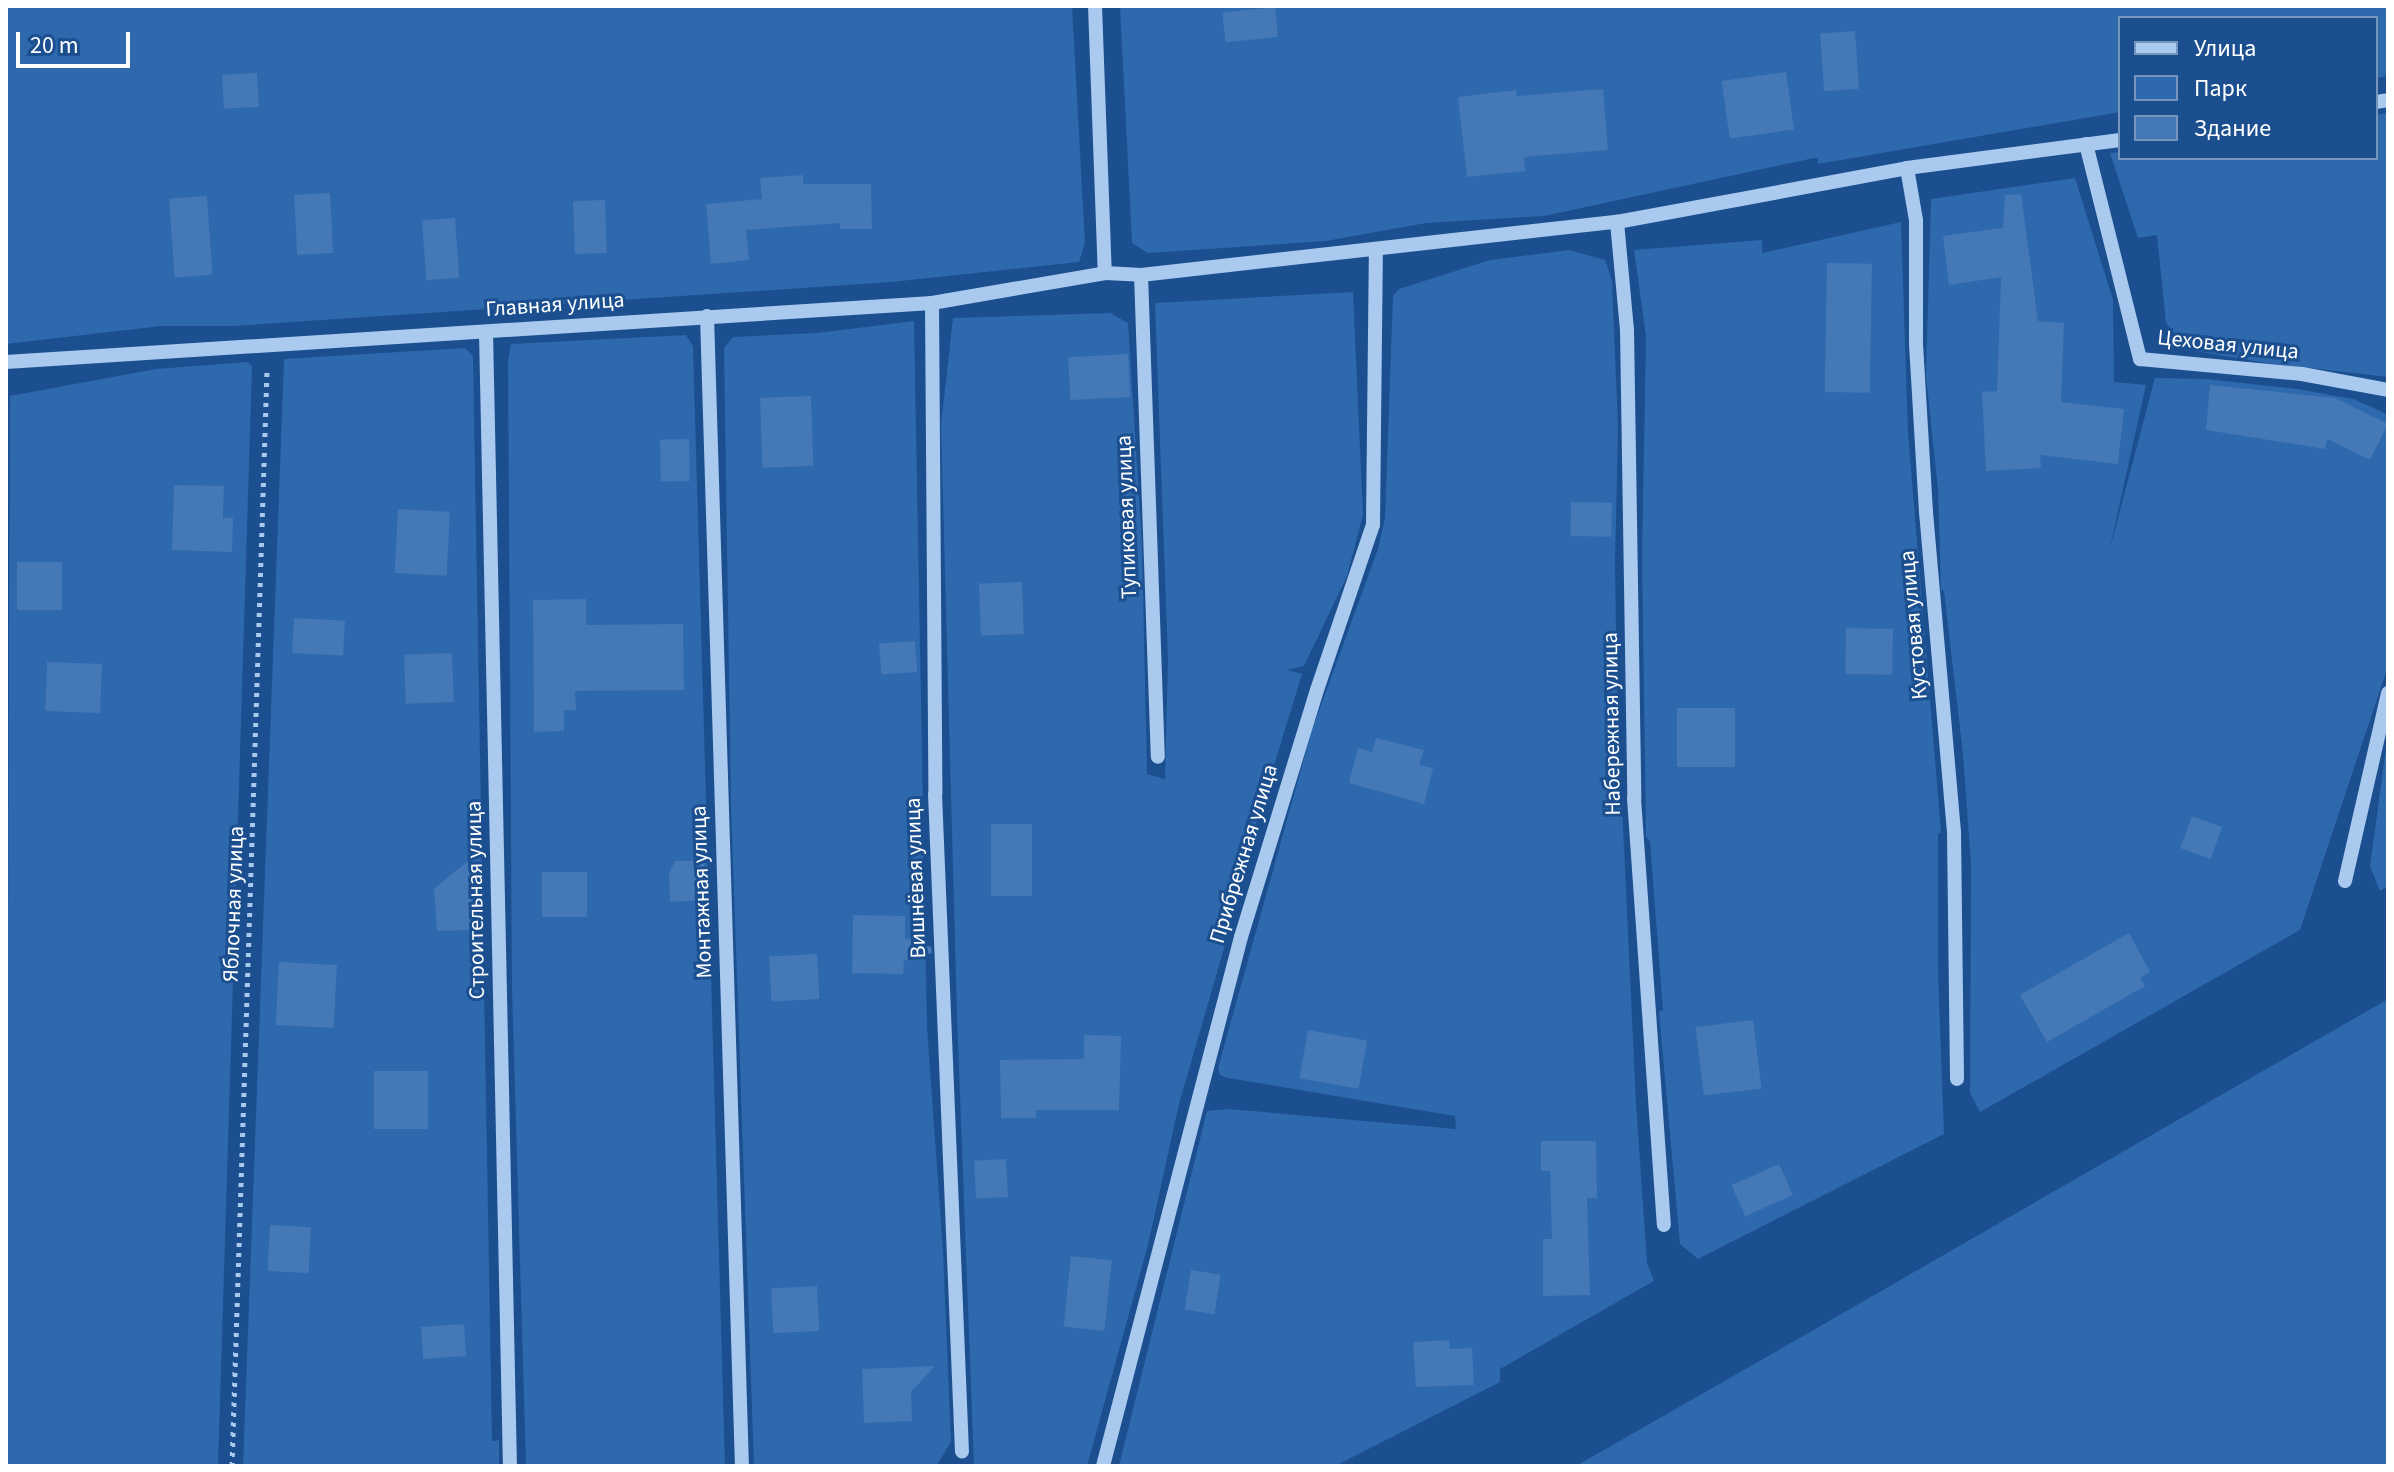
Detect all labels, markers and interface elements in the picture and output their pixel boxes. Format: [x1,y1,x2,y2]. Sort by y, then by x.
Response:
scale bar [20,16,134,66]
legend [2118,16,2378,160]
text: 20 m [30,28,79,63]
text: Улица [2194,31,2256,66]
text: Парк [2194,71,2247,106]
text: Здание [2194,111,2271,146]
street label: Главная улица [485,287,625,323]
street label: Цеховая улица [2156,324,2300,366]
street label: Тупиковая улица [1111,435,1143,599]
street label: Кустовая улица [1894,549,1934,701]
street label: Набережная улица [1597,632,1627,816]
street label: Прибрежная улица [1204,761,1284,947]
street label: Вишнёвая улица [900,797,932,959]
street label: Строительная улица [461,800,491,1000]
street label: Монтажная улица [686,805,718,979]
street label: Яблочная улица [218,825,250,983]

